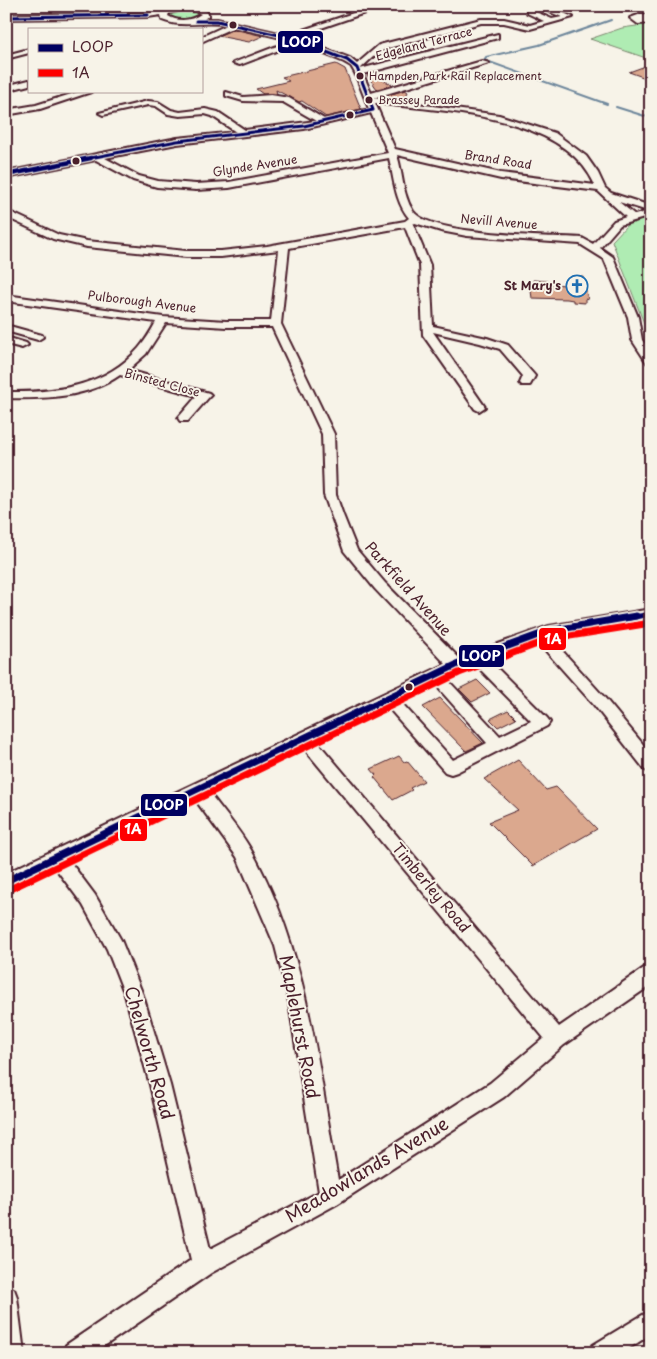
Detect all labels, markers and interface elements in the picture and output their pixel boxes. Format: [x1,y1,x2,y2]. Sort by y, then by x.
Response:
unlabelled marker [228,20,238,30]
street label: Edgeland Terrace [373,21,474,65]
legend [28,28,202,92]
line badge: LOOP [277,30,324,54]
text: LOOP [281,31,321,52]
text: LOOP [72,34,113,57]
text: 1A [72,60,90,83]
place label: Hampden Park Rail Replacement [369,67,542,84]
marker: Hampden Park Rail Replacement [355,71,365,81]
place label: Brassey Parade [378,91,460,108]
marker: Brassey Parade [364,95,374,105]
unlabelled marker [345,110,355,120]
street label: Brand Road [463,145,533,173]
street label: Glynde Avenue [211,149,298,181]
unlabelled marker [71,156,81,166]
street label: Nevill Avenue [460,209,538,233]
church icon: St Mary's [565,274,589,298]
place label: St Mary's [504,276,561,294]
street label: Pulborough Avenue [87,285,198,317]
street label: Binsted Close [123,363,202,401]
street label: Parkfield Avenue [360,536,458,640]
line badge: 1A [538,627,567,651]
text: 1A [544,628,562,649]
line badge: LOOP [458,644,505,668]
text: LOOP [461,645,501,666]
unlabelled marker [404,682,414,692]
line badge: LOOP [140,793,188,817]
text: LOOP [144,794,184,815]
line badge: 1A [119,818,148,842]
text: 1A [124,818,142,839]
street label: Timberley Road [388,837,477,937]
street label: Maplehurst Road [273,952,328,1101]
street label: Chelworth Road [118,983,182,1123]
street label: Meadowlands Avenue [279,1109,453,1228]

